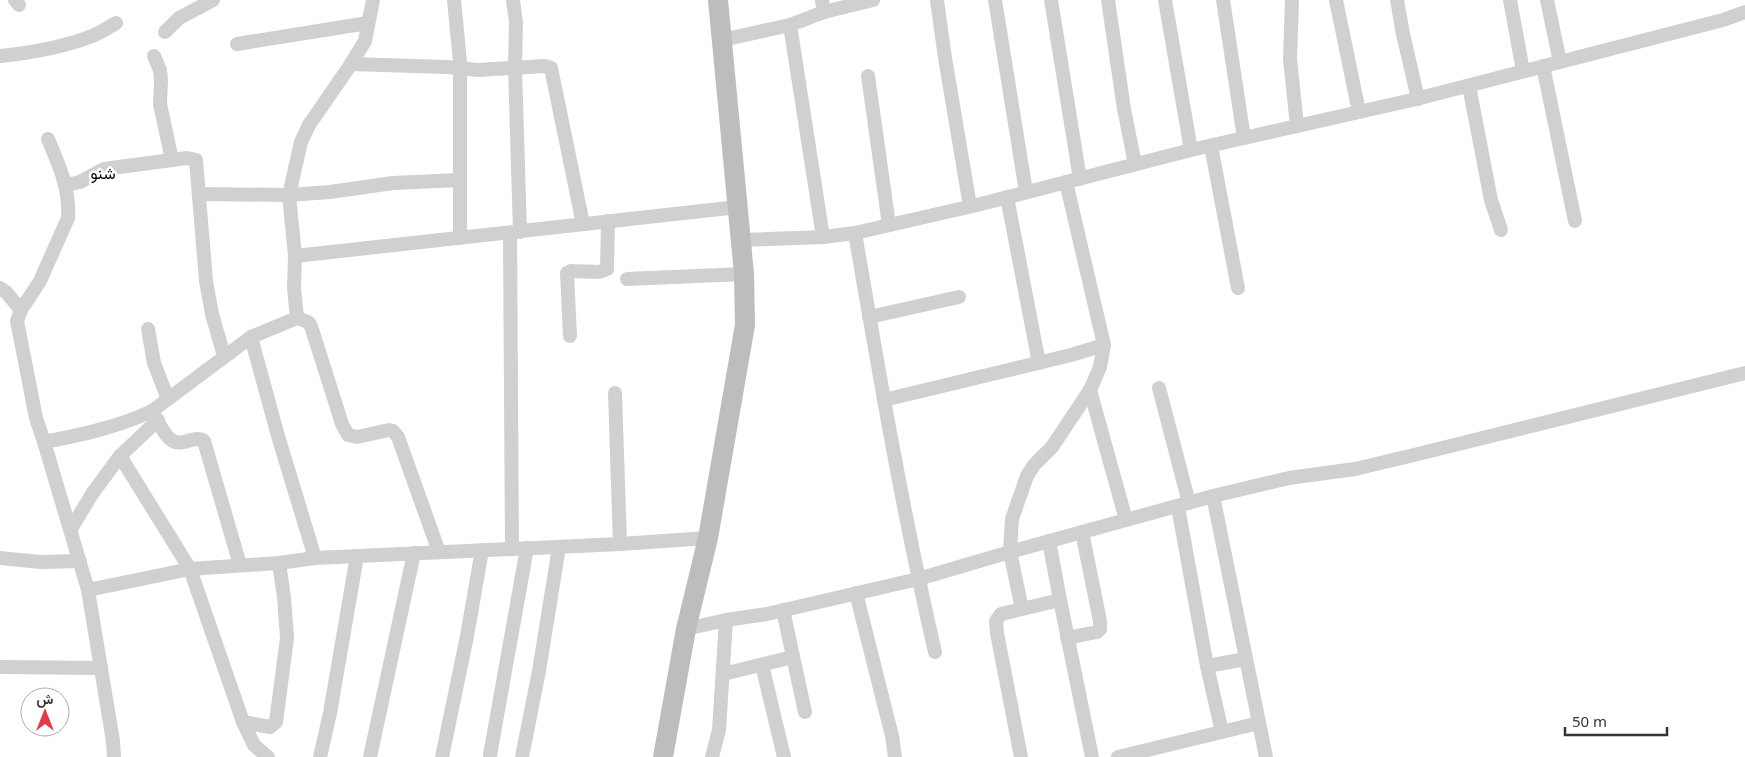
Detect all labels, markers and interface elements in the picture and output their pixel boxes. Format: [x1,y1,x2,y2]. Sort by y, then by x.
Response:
district label: شنو [90,162,116,184]
north arrow [20,687,70,737]
text: ش [37,689,54,708]
scale bar [1565,704,1668,736]
text: 50 m [1572,711,1607,731]

